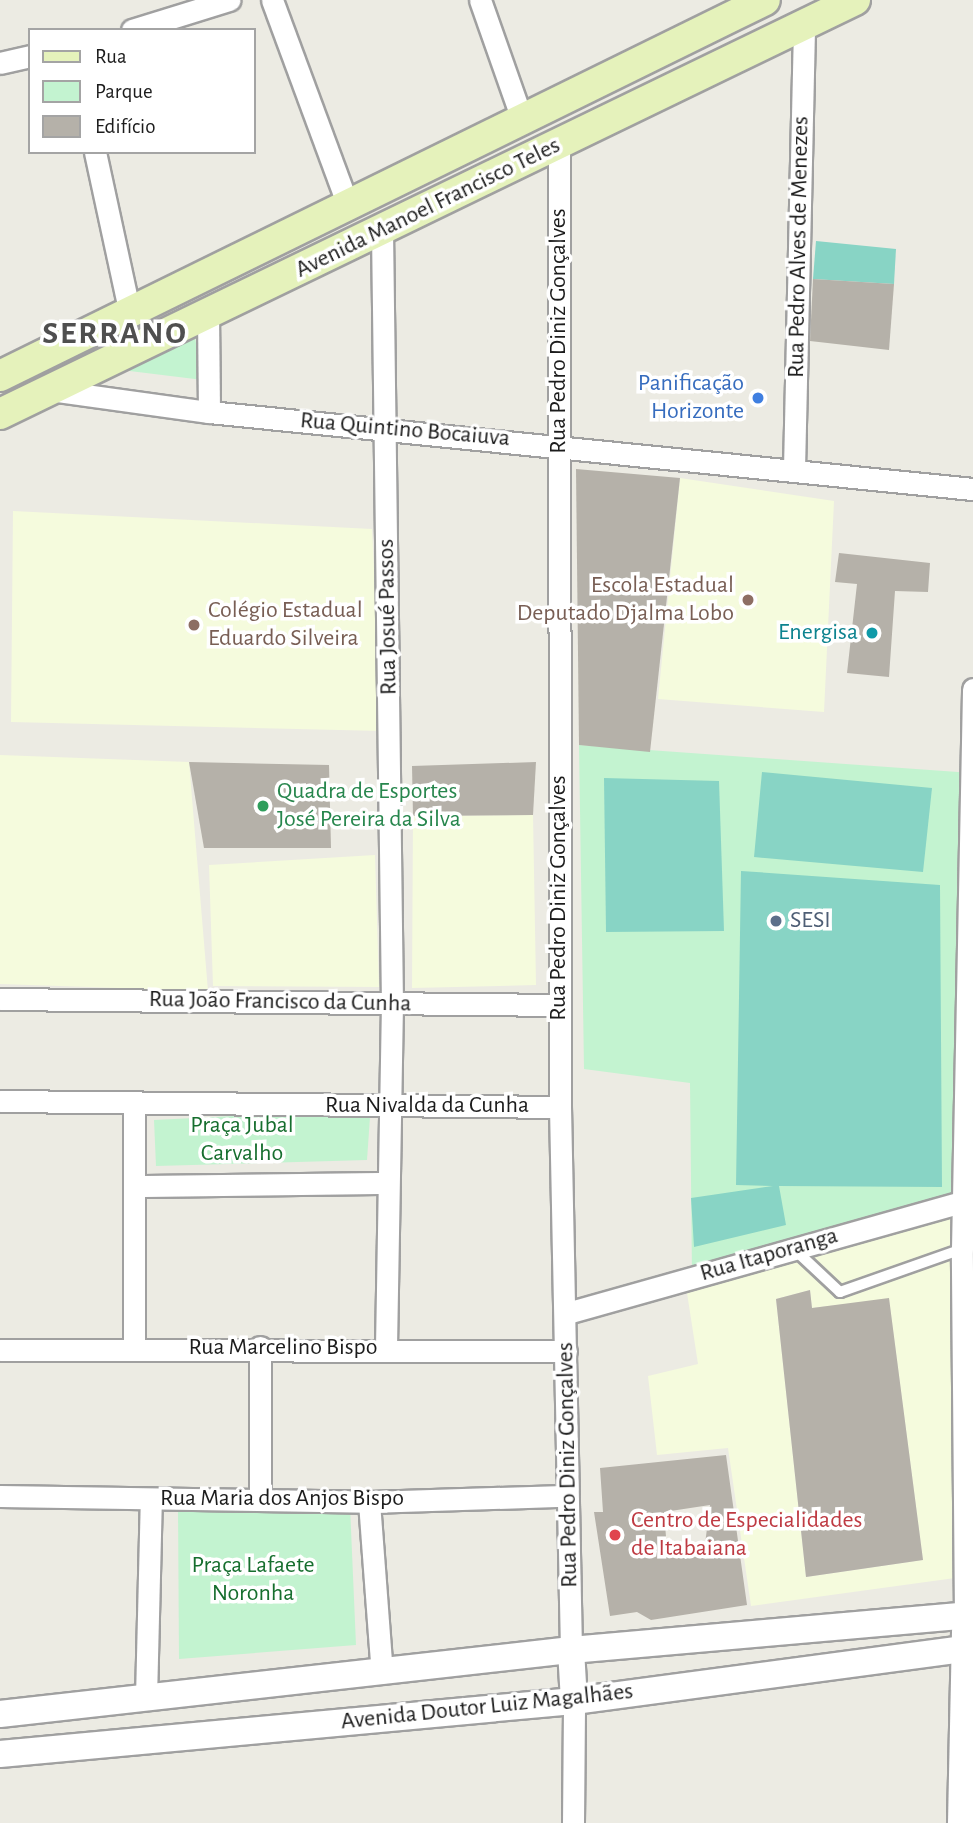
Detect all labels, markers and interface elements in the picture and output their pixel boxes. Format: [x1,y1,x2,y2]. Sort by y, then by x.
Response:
legend [28,28,256,154]
text: Rua [95,46,127,67]
text: Parque [95,81,153,102]
text: Edifício [95,116,155,137]
street label: Rua Pedro Alves de Menezes [782,116,816,378]
street label: Avenida Manoel Francisco Teles [291,131,565,285]
street label: Rua Pedro Diniz Gonçalves [545,208,573,454]
district label: SERRANO [43,314,187,352]
place label: Panificação Horizonte [638,370,744,426]
marker: Panificação Horizonte [750,390,766,406]
street label: Rua Quintino Bocaiuva [299,406,511,454]
street label: Rua Josué Passos [372,539,404,695]
place label: Escola Estadual Deputado Djalma Lobo [517,572,734,628]
marker: Escola Estadual Deputado Djalma Lobo [740,592,756,608]
place label: Colégio Estadual Eduardo Silveira [208,597,363,653]
marker: Colégio Estadual Eduardo Silveira [186,617,202,633]
place label: Energisa [778,619,858,647]
marker: Energisa [864,625,880,641]
street label: Rua Pedro Diniz Gonçalves [545,775,573,1021]
place label: Quadra de Esportes José Pereira da Silva [277,778,461,834]
marker: Quadra de Esportes José Pereira da Silva [255,798,271,814]
place label: SESI [790,907,831,935]
marker: SESI [768,913,784,929]
street label: Rua João Francisco da Cunha [149,985,411,1019]
street label: Rua Nivalda da Cunha [325,1092,529,1120]
park label: Praça Jubal Carvalho [190,1112,294,1168]
street label: Rua Itaporanga [697,1222,841,1288]
street label: Rua Marcelino Bispo [188,1334,378,1362]
street label: Rua Pedro Diniz Gonçalves [551,1342,585,1588]
street label: Rua Maria dos Anjos Bispo [160,1485,404,1513]
place label: Centro de Especialidades de Itabaiana [631,1507,863,1563]
marker: Centro de Especialidades de Itabaiana [605,1525,625,1545]
park label: Praça Lafaete Noronha [191,1552,315,1608]
street label: Avenida Doutor Luiz Magalhães [340,1677,634,1737]

